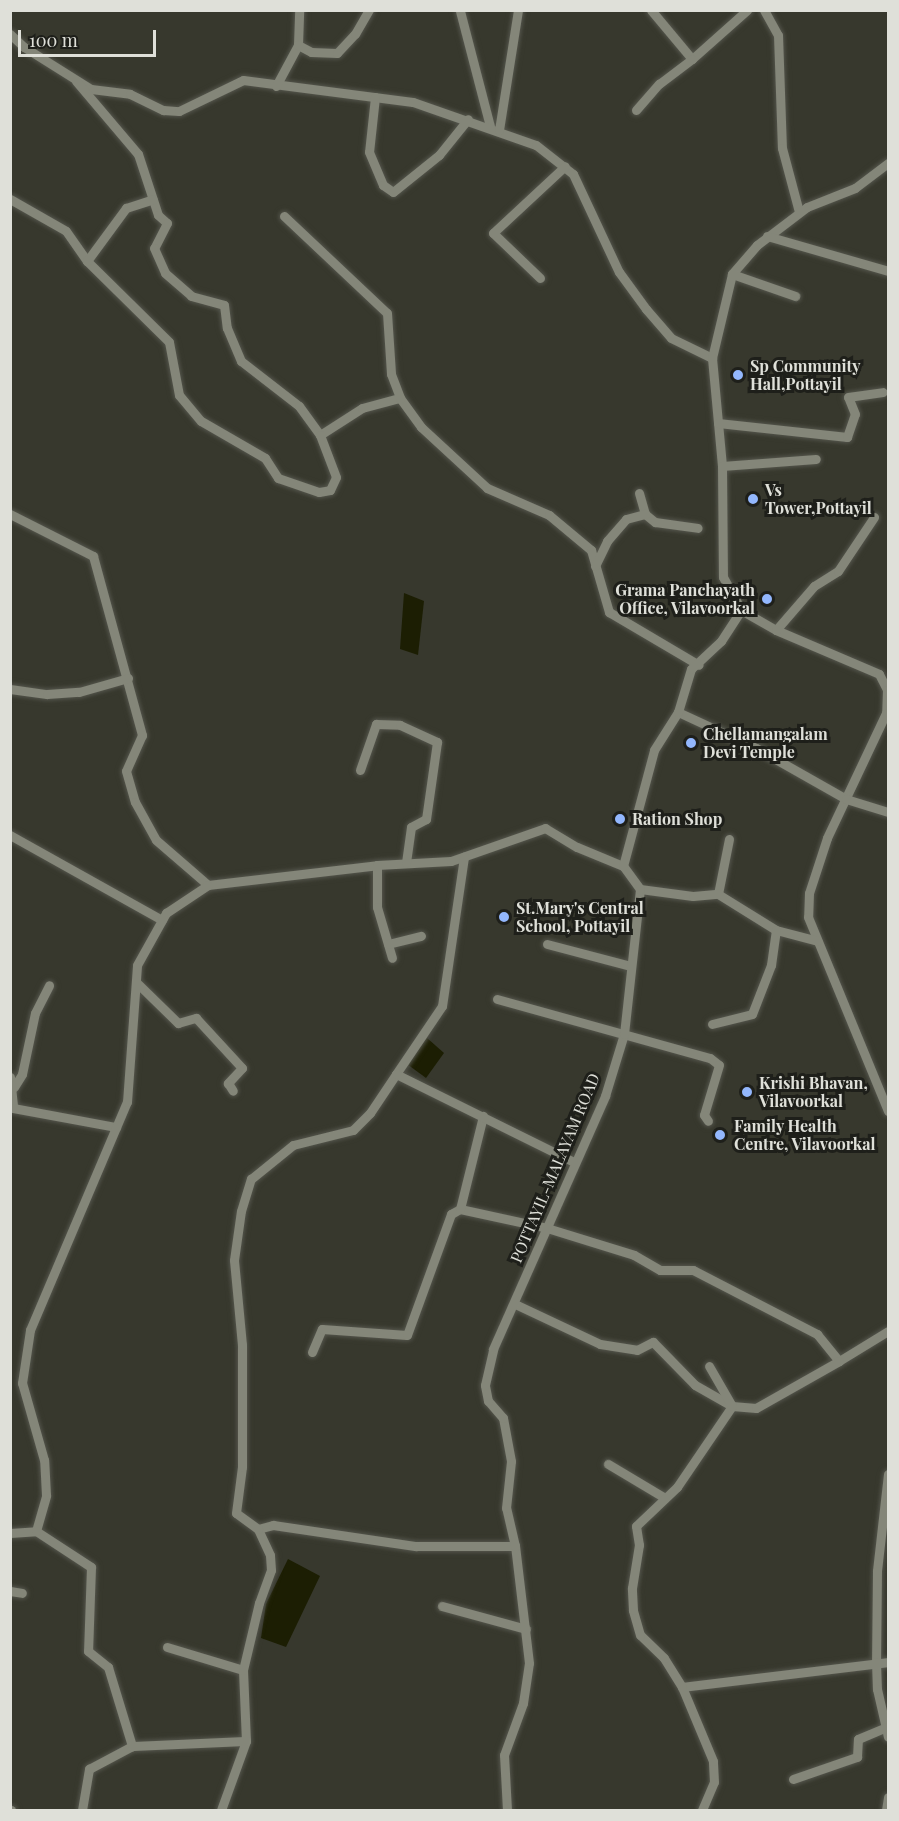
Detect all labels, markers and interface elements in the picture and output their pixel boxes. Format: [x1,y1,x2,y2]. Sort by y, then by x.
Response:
scale bar [21,18,159,56]
text: 100 m [29,28,78,52]
place label: Sp Community Hall,Pottayil [750,356,860,394]
marker: Sp Community Hall,Pottayil [731,368,745,382]
place label: Vs Tower,Pottayil [765,480,872,518]
marker: Vs Tower,Pottayil [746,492,760,506]
place label: Grama Panchayath Office, Vilavoorkal [615,580,755,618]
marker: Grama Panchayath Office, Vilavoorkal [760,592,774,606]
place label: Chellamangalam Devi Temple [703,724,828,762]
marker: Chellamangalam Devi Temple [684,736,698,750]
place label: Ration Shop [632,809,722,829]
marker: Ration Shop [613,812,627,826]
place label: St.Mary's Central School, Pottayil [516,898,644,936]
marker: St.Mary's Central School, Pottayil [497,910,511,924]
street label: POTTAYIL-MALAYAM ROAD [506,1070,604,1266]
place label: Krishi Bhavan, Vilavoorkal [759,1073,868,1111]
marker: Krishi Bhavan, Vilavoorkal [740,1085,754,1099]
place label: Family Health Centre, Vilavoorkal [734,1116,876,1154]
marker: Family Health Centre, Vilavoorkal [711,1126,729,1144]

